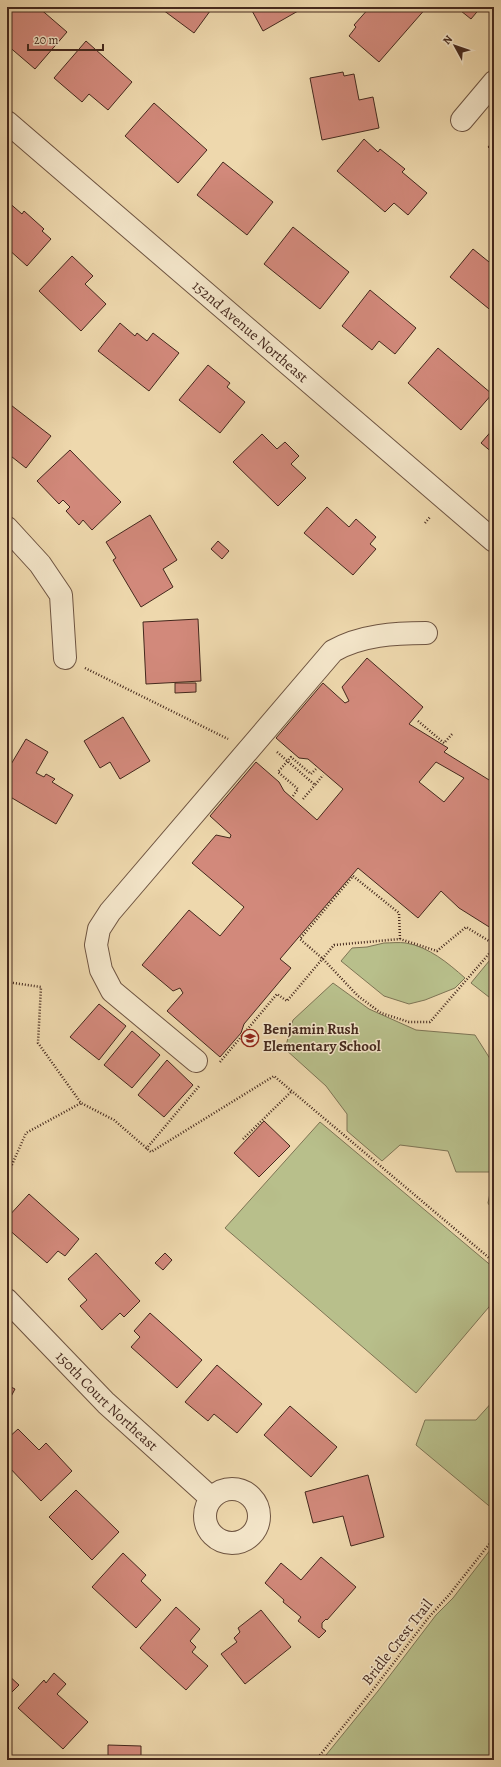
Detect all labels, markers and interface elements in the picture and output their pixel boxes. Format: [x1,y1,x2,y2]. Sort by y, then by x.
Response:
scale bar [28,26,103,52]
north arrow [435,26,475,66]
text: 20 m [34,32,58,48]
text: N [439,32,456,48]
street label: 152nd Avenue Northeast [188,276,313,387]
place label: Benjamin Rush Elementary School [263,1019,381,1056]
school or university icon: Benjamin Rush Elementary School [240,1028,260,1048]
street label: 150th Court Northeast [51,1347,162,1455]
street label: Bridle Crest Trail [357,1595,437,1689]

